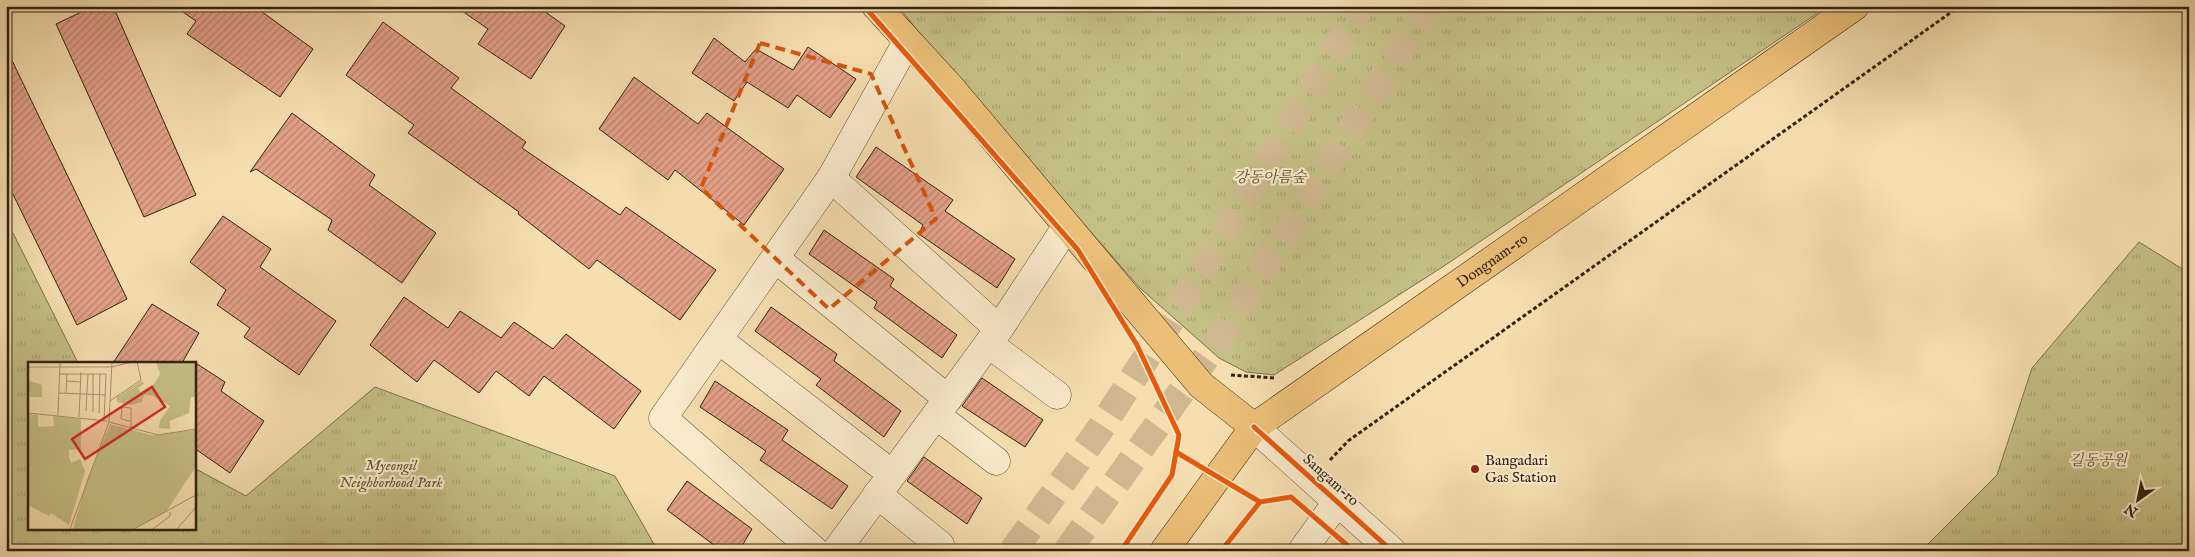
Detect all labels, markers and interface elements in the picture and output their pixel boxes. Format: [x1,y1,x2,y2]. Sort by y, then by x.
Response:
park label: 강동아름숲 [1234,168,1308,187]
street label: Dongnam-ro [1453,229,1532,292]
inset map [28,362,195,530]
street label: Sangam-ro [1299,450,1363,510]
place label: Bangadari Gas Station [1485,451,1556,487]
park label: 길동공원 [2069,451,2128,470]
park label: Myeongil Neighborhood Park [339,456,443,493]
marker: Bangadari Gas Station [1469,463,1481,475]
north arrow [2112,474,2162,524]
text: N [2121,499,2142,521]

